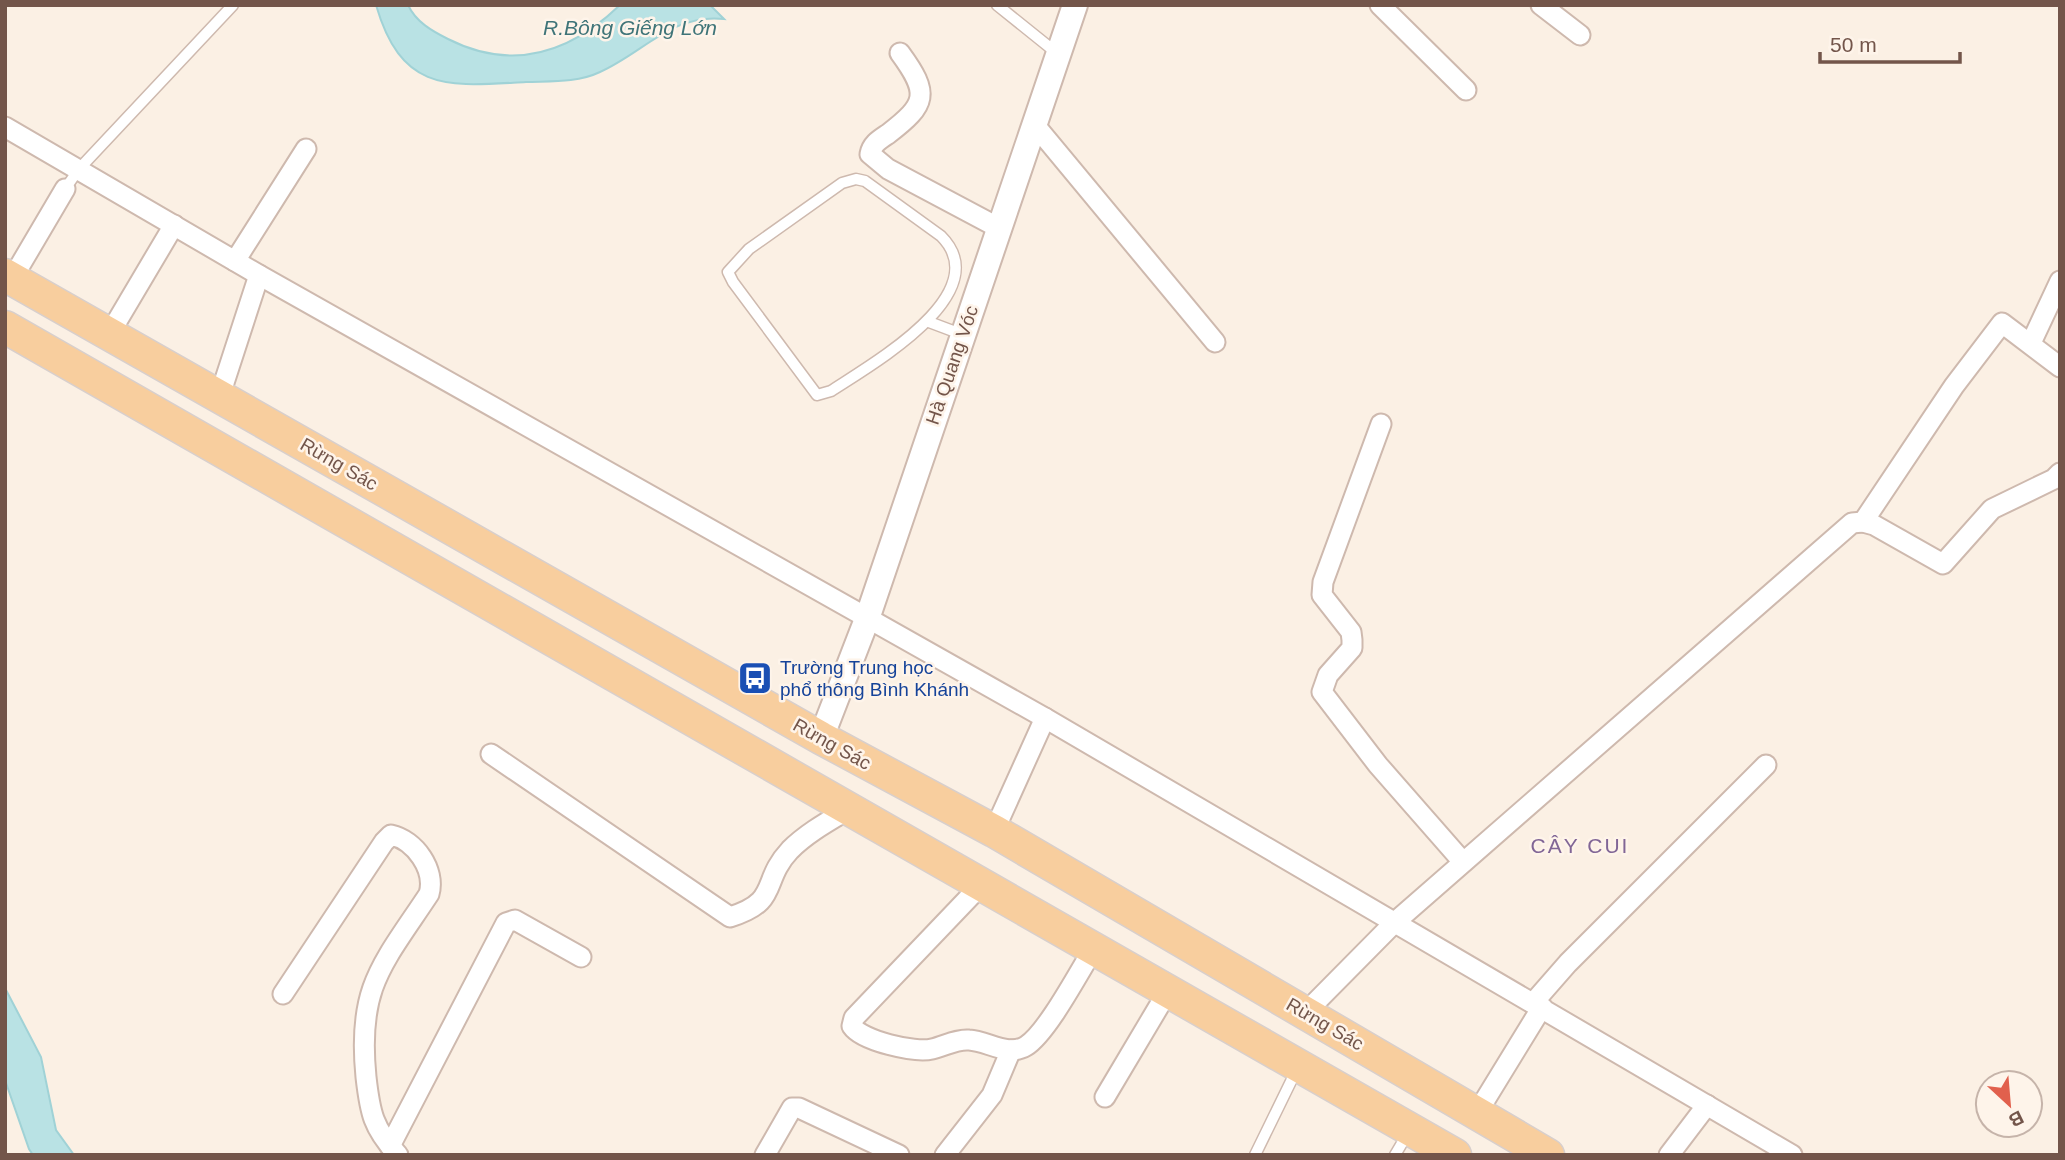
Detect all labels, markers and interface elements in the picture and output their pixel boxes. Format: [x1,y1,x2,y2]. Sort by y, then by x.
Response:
water label: R.Bông Giếng Lớn [543,16,717,39]
scale bar [1820,21,1960,65]
text: 50 m [1830,33,1877,56]
street label: Hà Quang Vóc [922,303,982,427]
street label: Rừng Sác [297,434,381,494]
place label: Trường Trung học phổ thông Bình Khánh [780,657,969,700]
bus stop icon: Trường Trung học phổ thông Bình Khánh [736,659,774,697]
street label: Rừng Sác [789,714,875,774]
district label: CÂY CUI [1531,834,1629,857]
street label: Rừng Sác [1283,994,1367,1054]
north arrow [1974,1069,2044,1139]
text: B [2005,1106,2027,1131]

